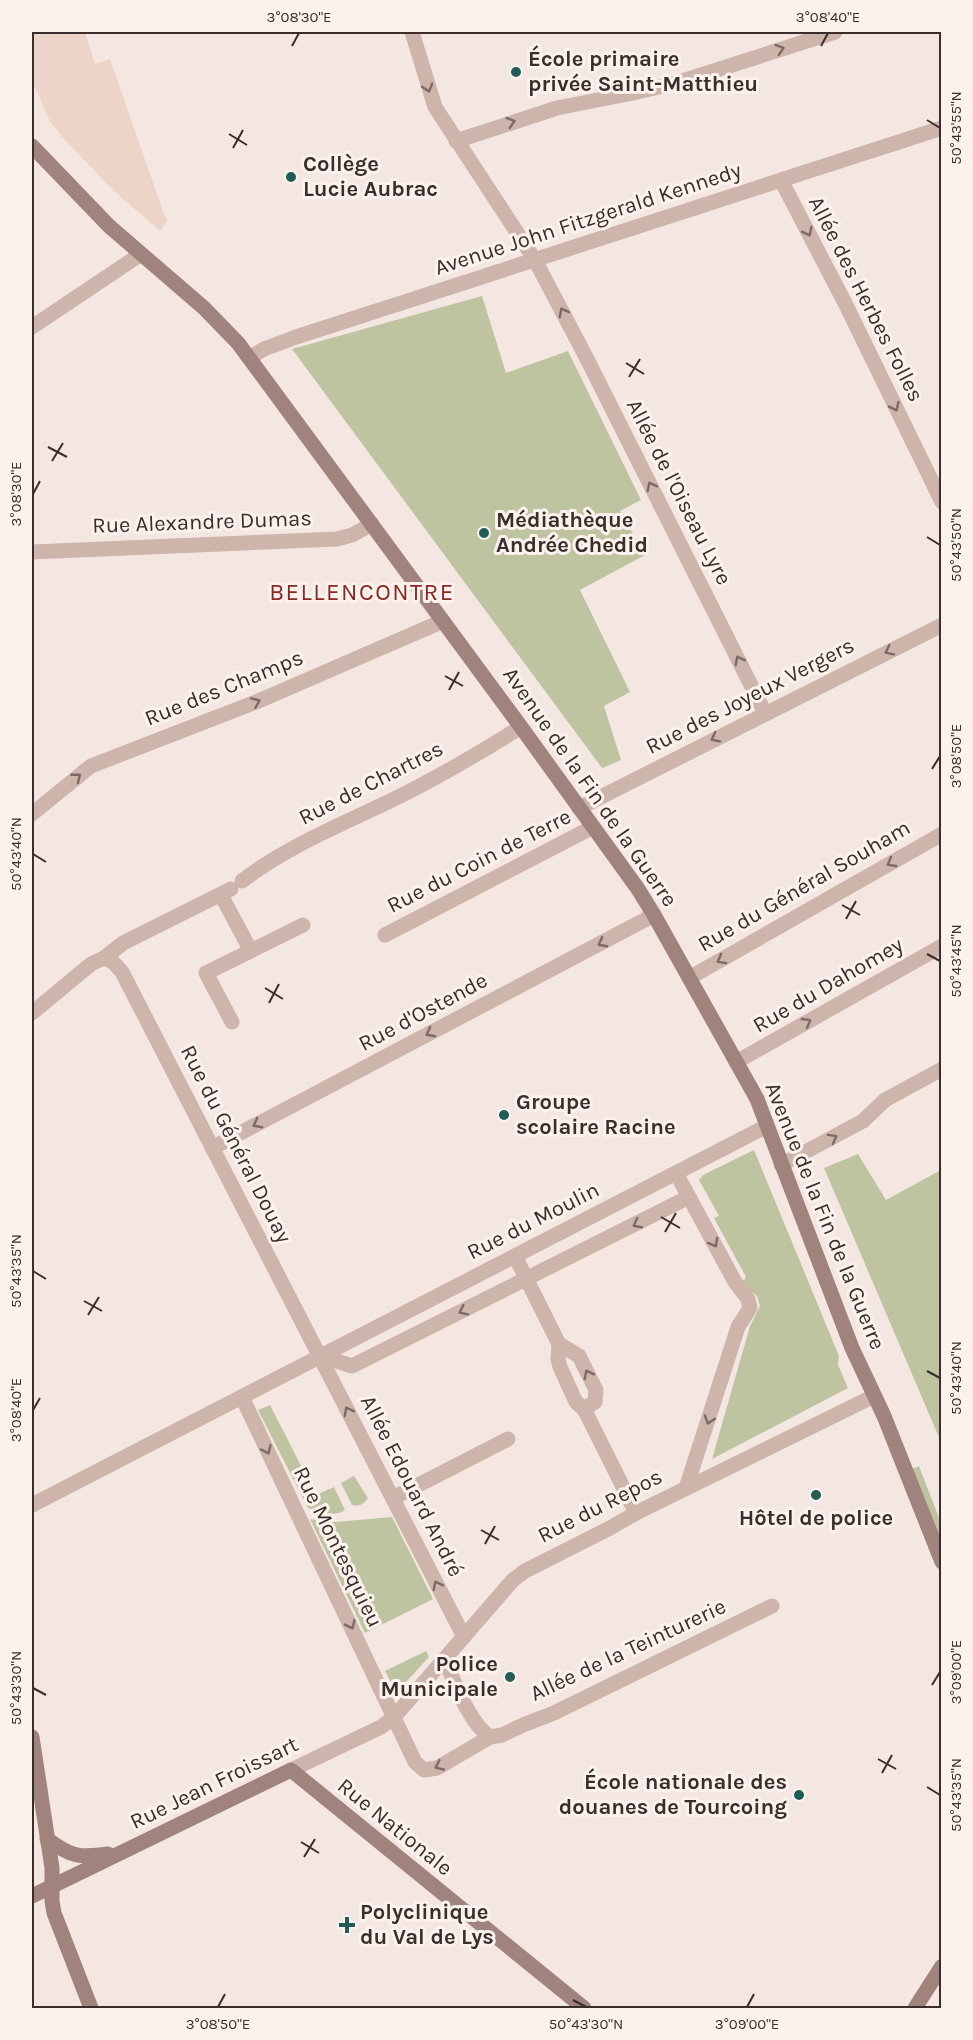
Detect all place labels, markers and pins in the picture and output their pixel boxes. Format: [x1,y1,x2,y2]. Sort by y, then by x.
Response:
place label: École primaire privée Saint-Matthieu [528,45,758,97]
marker: École primaire privée Saint-Matthieu [509,65,523,79]
place label: Collège Lucie Aubrac [303,151,438,202]
marker: Collège Lucie Aubrac [284,170,298,184]
place label: Médiathèque Andrée Chedid [496,507,648,558]
marker: Médiathèque Andrée Chedid [477,526,491,540]
place label: Groupe scolaire Racine [516,1089,676,1140]
marker: Groupe scolaire Racine [497,1108,511,1122]
marker: Hôtel de police [809,1488,823,1502]
place label: Hôtel de police [739,1505,893,1531]
place label: Police Municipale [381,1651,498,1702]
marker: Police Municipale [503,1670,517,1684]
place label: École nationale des douanes de Tourcoing [559,1768,787,1820]
marker: École nationale des douanes de Tourcoing [792,1788,806,1802]
place label: Polyclinique du Val de Lys [360,1899,494,1950]
marker: Polyclinique du Val de Lys [338,1916,356,1934]

